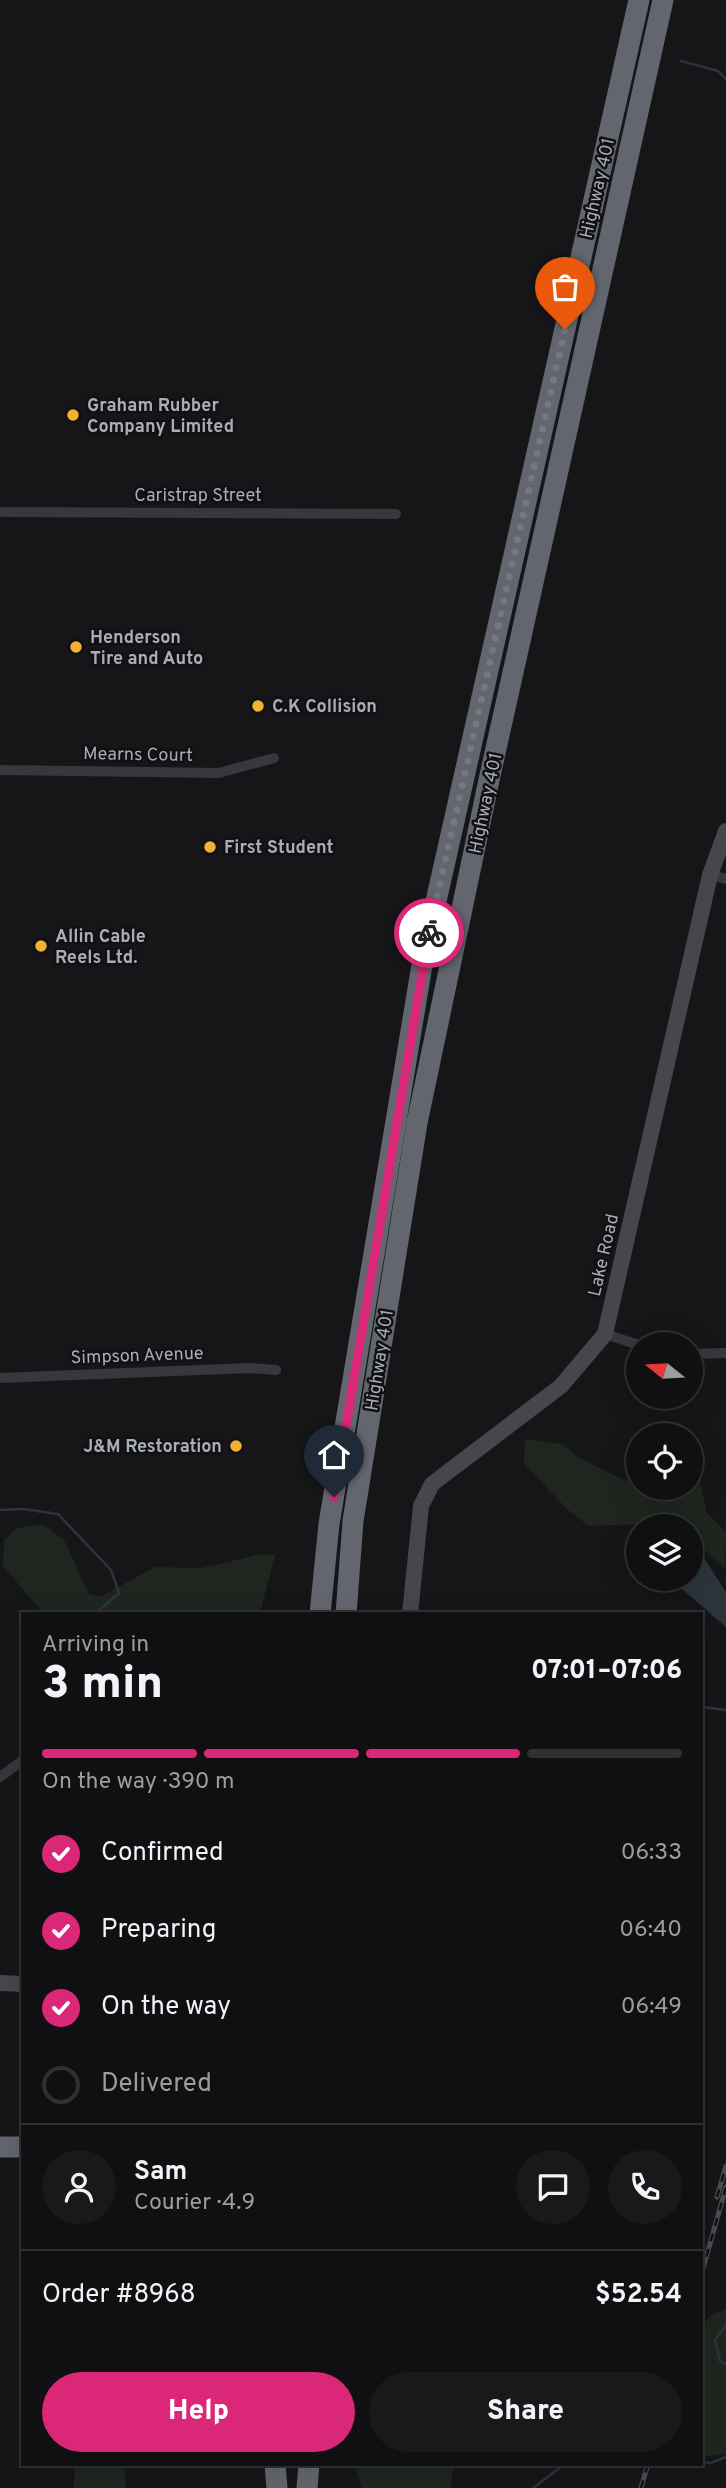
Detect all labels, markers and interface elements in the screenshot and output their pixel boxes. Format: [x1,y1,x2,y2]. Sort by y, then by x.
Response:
street label: Highway 401 [576,136,621,241]
pin [535,257,595,329]
icon: bag [546,268,584,306]
place label: Graham Rubber Company Limited [87,395,234,439]
marker: Graham Rubber Company Limited [65,407,81,423]
street label: Caristrap Street [134,485,262,508]
place label: Henderson Tire and Auto [90,627,203,671]
marker: Henderson Tire and Auto [68,639,84,655]
place label: C.K Collision [272,696,377,719]
marker: C.K Collision [250,698,266,714]
street label: Mearns Court [83,743,193,768]
street label: Highway 401 [465,751,508,856]
place label: First Student [224,837,334,860]
marker: First Student [202,839,218,855]
courier [394,898,464,968]
icon: bike [410,914,448,952]
place label: Allin Cable Reels Ltd. [55,926,146,970]
marker: Allin Cable Reels Ltd. [33,938,49,954]
street label: Lake Road [584,1212,625,1299]
street label: Highway 401 [361,1308,400,1413]
north arrow [626,1332,704,1409]
map controls [626,1332,703,1591]
street label: Simpson Avenue [70,1343,204,1370]
button: locate [626,1423,703,1500]
pin [304,1425,364,1497]
place label: J&M Restoration [83,1436,222,1459]
icon: home [315,1436,353,1474]
marker: J&M Restoration [228,1438,244,1454]
button: layers [626,1514,703,1591]
text: Arriving in [42,1631,149,1660]
text: 07:01–07:06 [531,1655,682,1688]
text: 3 min [42,1656,163,1715]
text: On the way · 390 m [42,1768,234,1797]
icon: check [42,1835,80,1873]
text: Confirmed [101,1837,224,1870]
text: 06:33 [621,1839,682,1868]
icon: check [42,1912,80,1950]
text: Preparing [101,1914,216,1947]
text: 06:40 [619,1916,682,1945]
icon: check [42,1989,80,2027]
text: On the way [101,1991,231,2024]
text: 06:49 [621,1993,682,2022]
text: Delivered [101,2068,212,2101]
button: person [42,2150,116,2224]
button: chat [516,2150,590,2224]
button: phone [608,2150,682,2224]
text: Sam [134,2156,187,2189]
text: Courier · 4.9 [134,2189,255,2218]
text: Order #8968 [42,2279,196,2312]
text: $52.54 [595,2279,682,2312]
button: Help [42,2372,355,2452]
button: Share [369,2372,682,2452]

